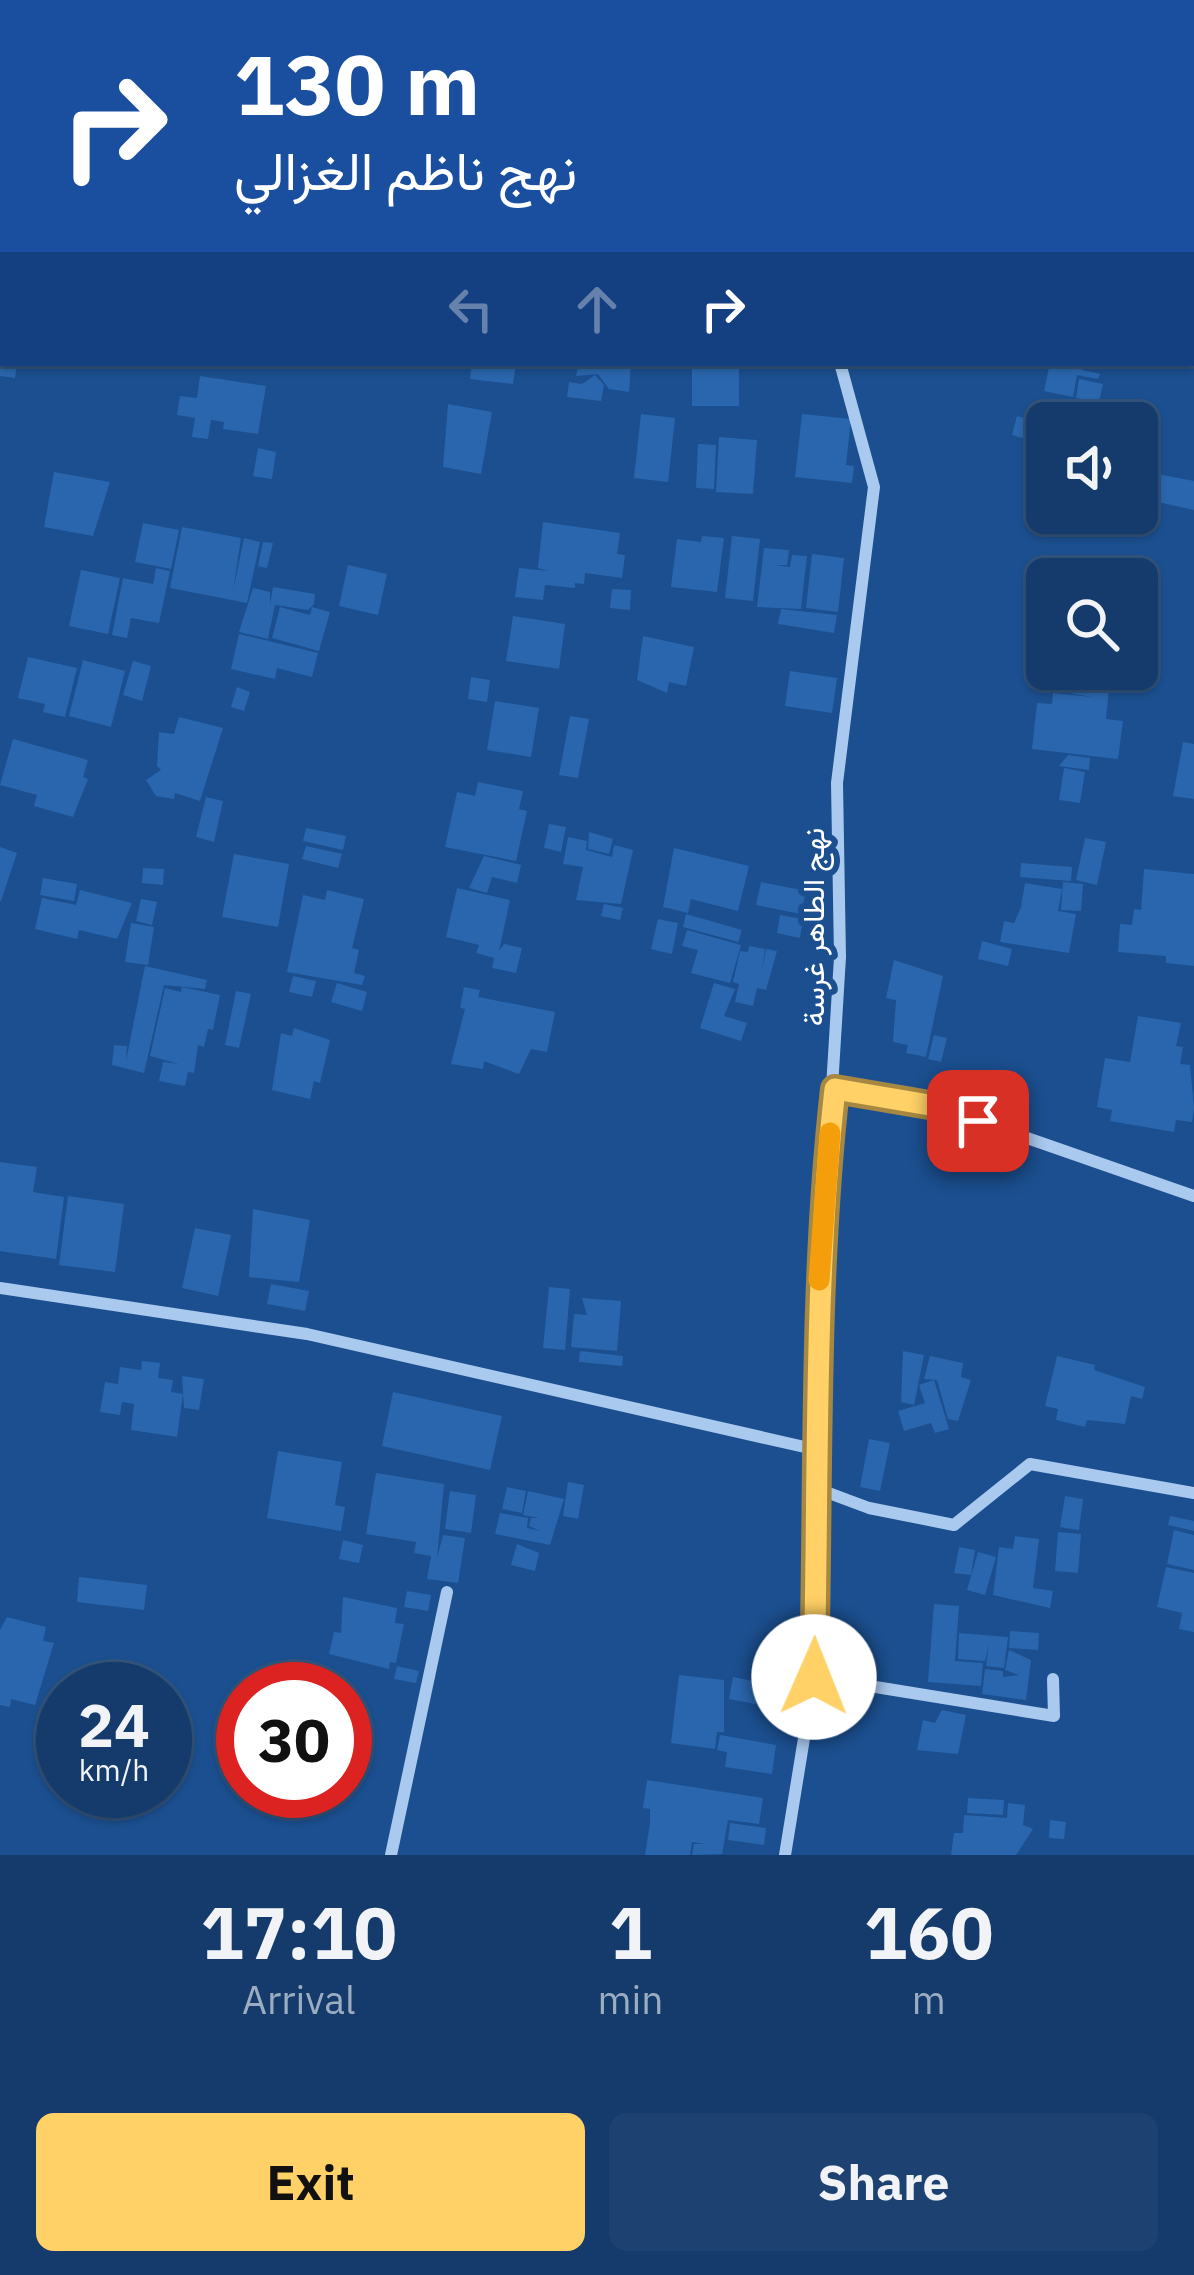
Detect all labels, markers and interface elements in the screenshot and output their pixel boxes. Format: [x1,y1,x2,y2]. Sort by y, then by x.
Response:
text: 130 m [234,29,480,138]
icon: right [36,48,192,204]
text: نهج ناظم الغزالي [234,135,577,205]
icon: left [438,276,504,342]
icon: ahead [564,276,630,342]
icon: right [690,276,756,342]
map controls [1026,402,1158,690]
button: sound [1026,402,1158,534]
button: search [1026,558,1158,690]
street label: نهج الطاهر غرسة [793,828,834,1026]
pin [927,1070,1029,1172]
icon: arrive [945,1088,1011,1154]
position arrow [751,1614,877,1740]
speed limit sign: 30 [216,1662,372,1818]
text: 24 [78,1685,150,1764]
text: km/h [79,1750,149,1789]
text: 17:10 [200,1885,397,1979]
text: 1 [609,1885,652,1979]
text: 160 [864,1885,994,1979]
text: Arrival [242,1974,356,2025]
text: min [598,1974,663,2025]
text: m [912,1974,946,2025]
button: Exit [36,2113,585,2251]
button: Share [609,2113,1158,2251]

